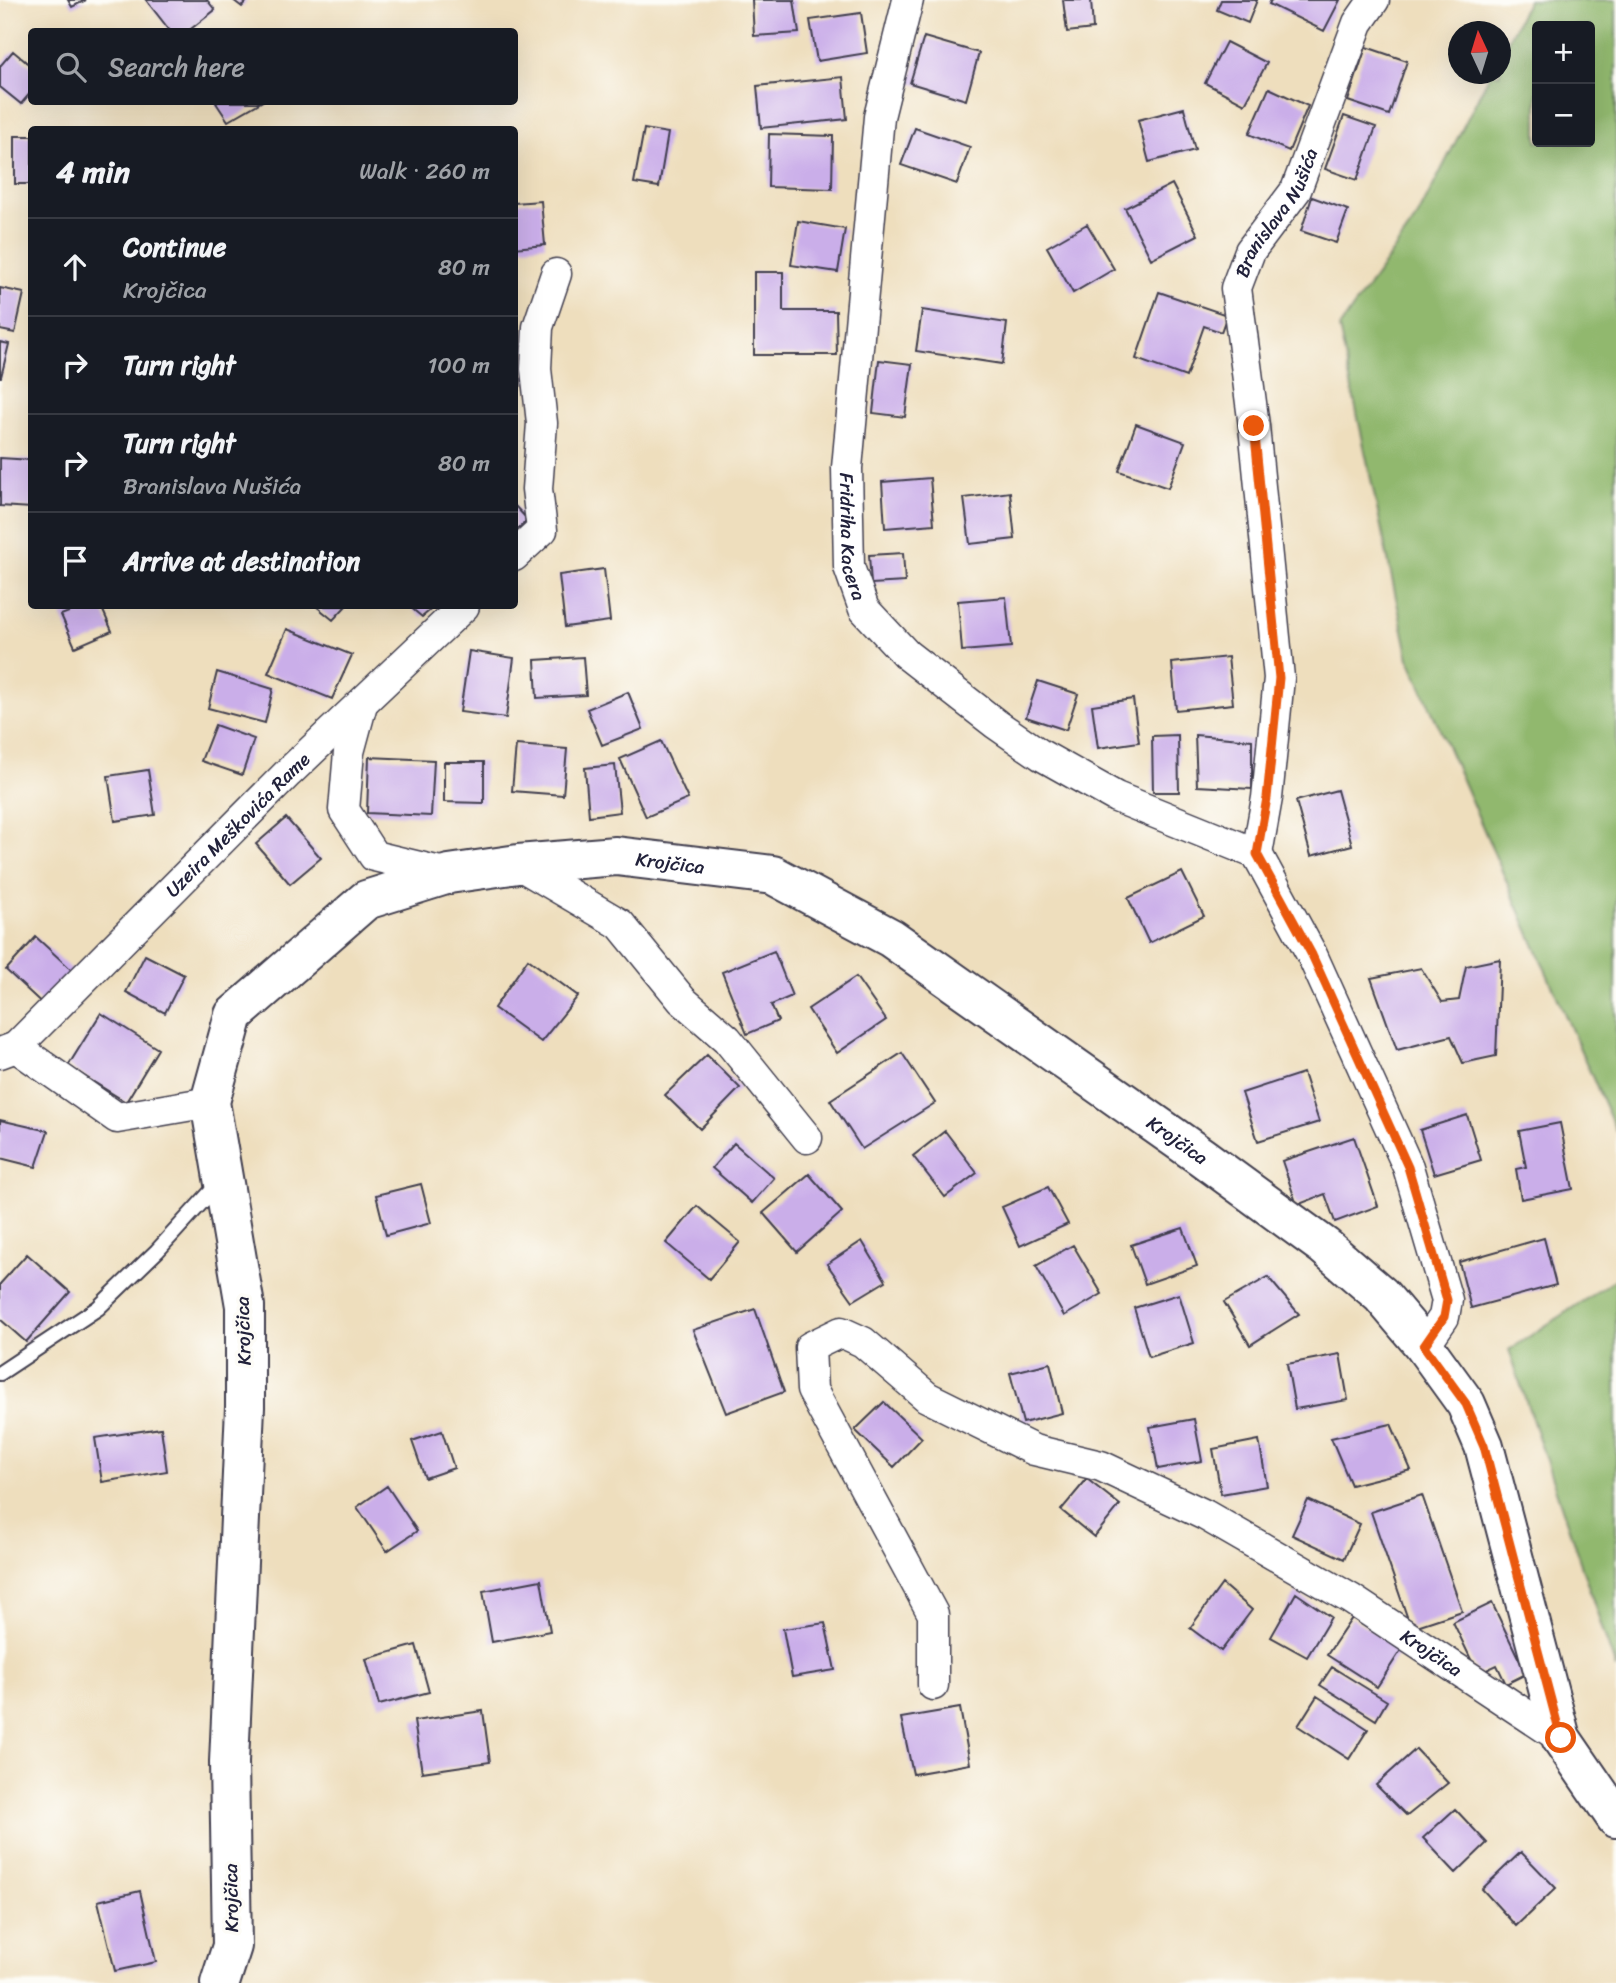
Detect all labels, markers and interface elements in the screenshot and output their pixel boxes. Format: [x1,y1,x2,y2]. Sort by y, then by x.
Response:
north arrow [1448,21,1511,84]
map controls [1532,21,1595,147]
button: + [1532,21,1595,84]
search box [28,28,518,105]
text: Search here [108,44,245,90]
icon: search [52,48,90,86]
button: − [1532,84,1595,147]
street label: Branislava Nušića [1225,143,1327,282]
text: 4 min [56,145,130,199]
text: Walk · 260 m [359,151,490,192]
text: Continue [123,224,226,270]
text: 80 m [438,247,490,288]
icon: ahead [56,248,94,286]
text: Krojčica [123,270,206,311]
text: Turn right [123,342,236,388]
text: 100 m [427,345,490,386]
icon: right [56,346,94,384]
route end [1238,410,1269,441]
text: Turn right [123,420,236,466]
text: 80 m [438,443,490,484]
icon: right [56,444,94,482]
text: Branislava Nušića [123,466,301,507]
street label: Fridriha Kacera [831,472,876,605]
text: Arrive at destination [123,538,360,584]
icon: arrive [56,542,94,580]
street label: Uzeira Meškovića Rame [157,744,318,905]
street label: Krojčica [634,842,707,883]
street label: Krojčica [1140,1106,1216,1173]
street label: Krojčica [225,1296,261,1366]
street label: Krojčica [1394,1620,1470,1685]
route start [1545,1722,1576,1753]
street label: Krojčica [214,1863,248,1933]

